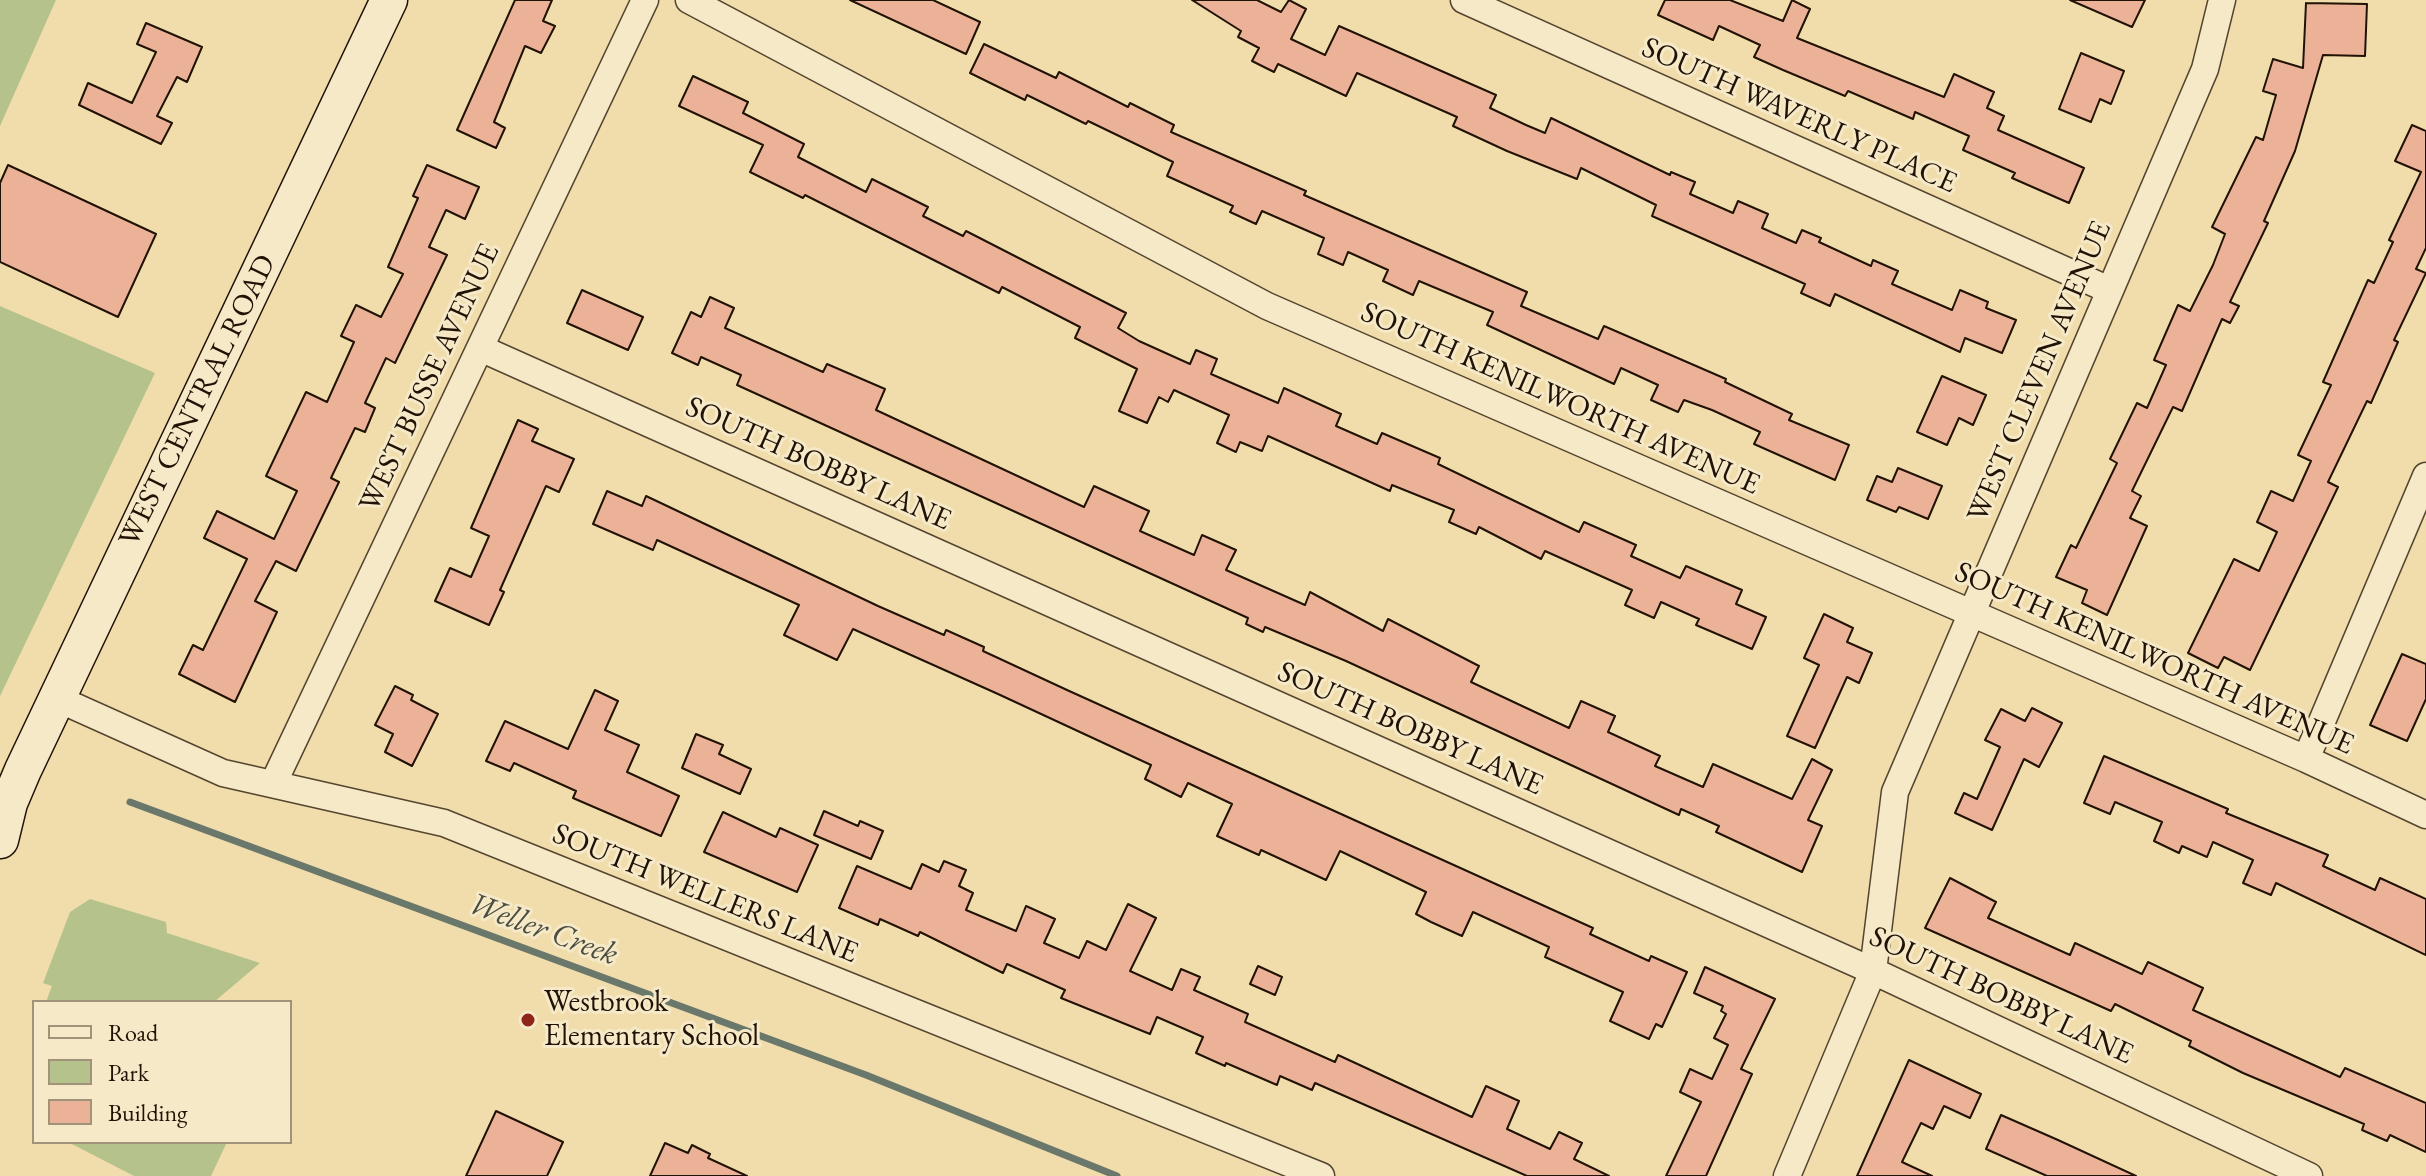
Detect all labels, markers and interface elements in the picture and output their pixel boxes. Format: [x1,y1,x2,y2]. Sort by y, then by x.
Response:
street label: SOUTH WAVERLY PLACE [1636,30,1962,202]
street label: WEST CLEVEN AVENUE [1960,216,2120,528]
street label: WEST BUSSE AVENUE [352,238,508,518]
street label: WEST CENTRAL ROAD [112,249,284,553]
street label: SOUTH KENILWORTH AVENUE [1355,295,1765,503]
street label: SOUTH BOBBY LANE [680,389,956,539]
street label: SOUTH KENILWORTH AVENUE [1949,555,2359,763]
street label: SOUTH BOBBY LANE [1272,654,1548,804]
street label: SOUTH WELLERS LANE [547,816,863,972]
water label: Weller Creek [463,885,623,975]
street label: SOUTH BOBBY LANE [1863,919,2139,1073]
place label: Westbrook Elementary School [544,985,759,1056]
legend [32,1000,292,1144]
marker: Westbrook Elementary School [519,1011,537,1029]
text: Road [108,1017,158,1048]
text: Park [108,1057,149,1088]
text: Building [108,1097,188,1128]

